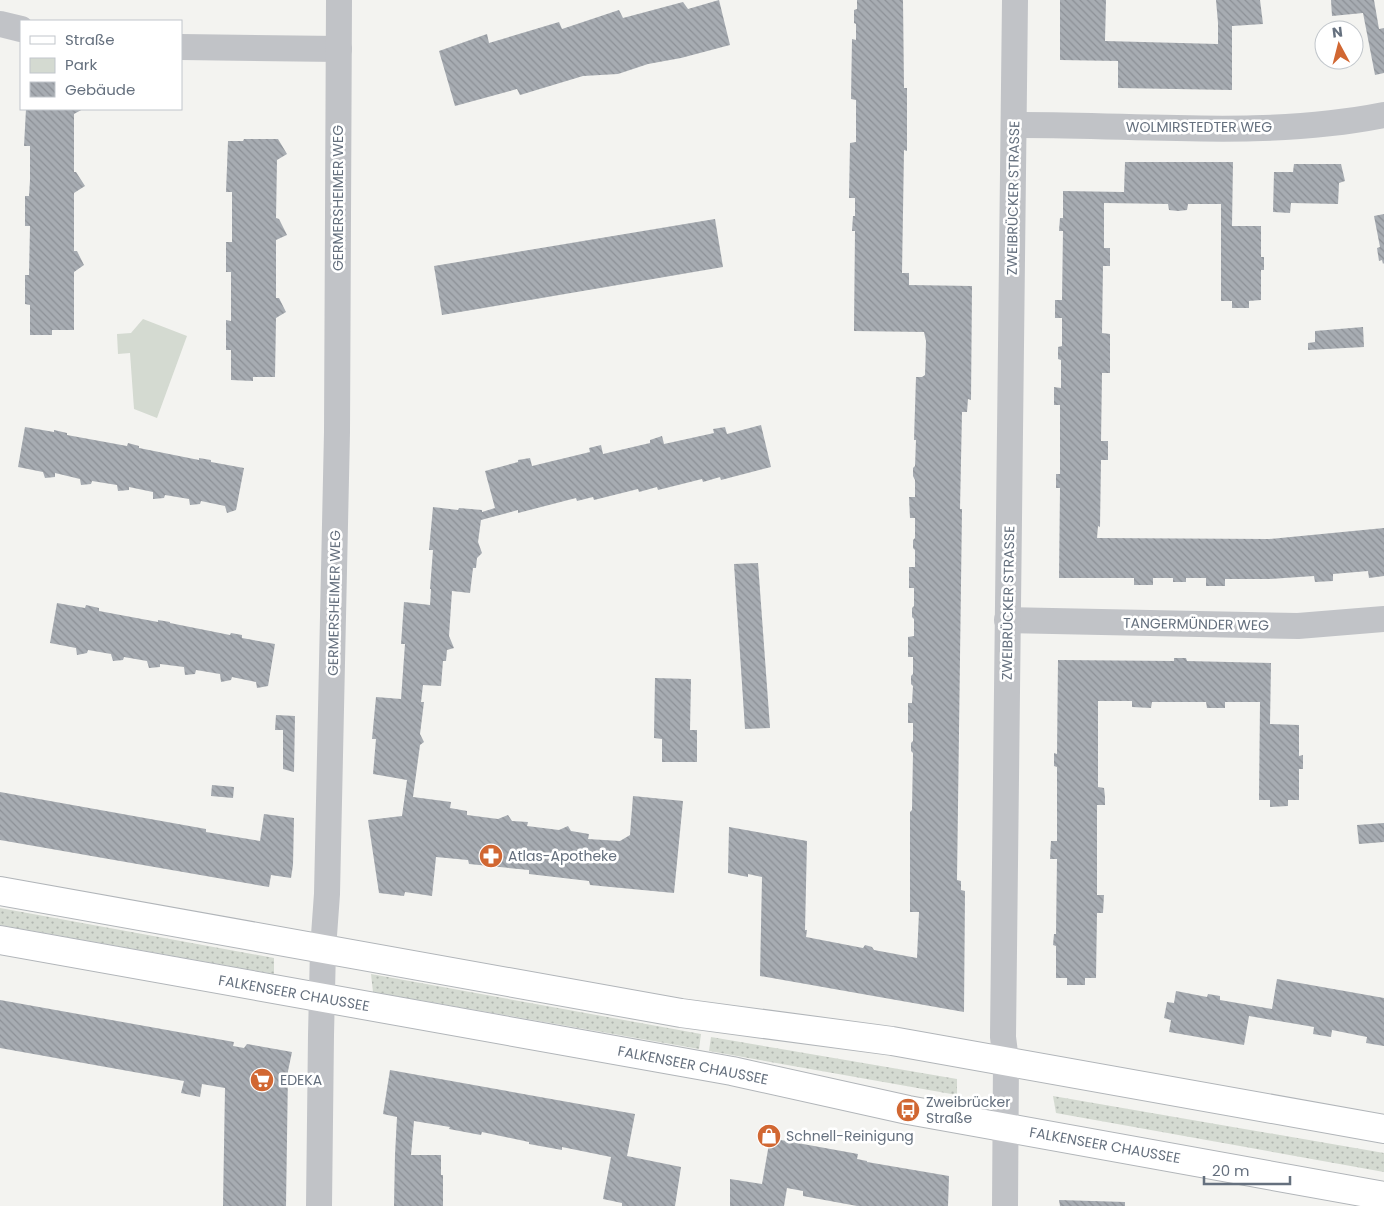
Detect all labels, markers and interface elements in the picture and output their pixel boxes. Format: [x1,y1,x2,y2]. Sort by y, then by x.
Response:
legend [20,20,182,110]
north arrow [1314,20,1364,70]
text: N [1331,22,1344,43]
text: Straße [65,29,115,50]
text: Park [65,54,97,75]
text: Gebäude [65,79,135,100]
street label: WOLMIRSTEDTER WEG [1126,117,1272,137]
street label: ZWEIBRÜCKER STRASSE [1002,121,1024,275]
street label: GERMERSHEIMER WEG [328,125,348,271]
street label: ZWEIBRÜCKER STRASSE [997,526,1019,680]
street label: GERMERSHEIMER WEG [323,530,345,676]
street label: TANGERMÜNDER WEG [1123,613,1269,635]
pharmacy icon: Atlas-Apotheke [478,843,504,869]
place label: Atlas-Apotheke [508,846,617,866]
street label: FALKENSEER CHAUSSEE [217,970,371,1016]
street label: FALKENSEER CHAUSSEE [616,1041,770,1089]
supermarket icon: EDEKA [249,1067,275,1093]
place label: EDEKA [280,1070,322,1090]
place label: Zweibrücker Straße [926,1092,1010,1128]
bus stop icon: Zweibrücker Straße [895,1097,921,1123]
street label: FALKENSEER CHAUSSEE [1028,1122,1182,1168]
shop icon: Schnell-Reinigung [756,1123,782,1149]
place label: Schnell-Reinigung [786,1126,914,1146]
scale bar [1204,1154,1290,1186]
text: 20 m [1212,1160,1250,1181]

